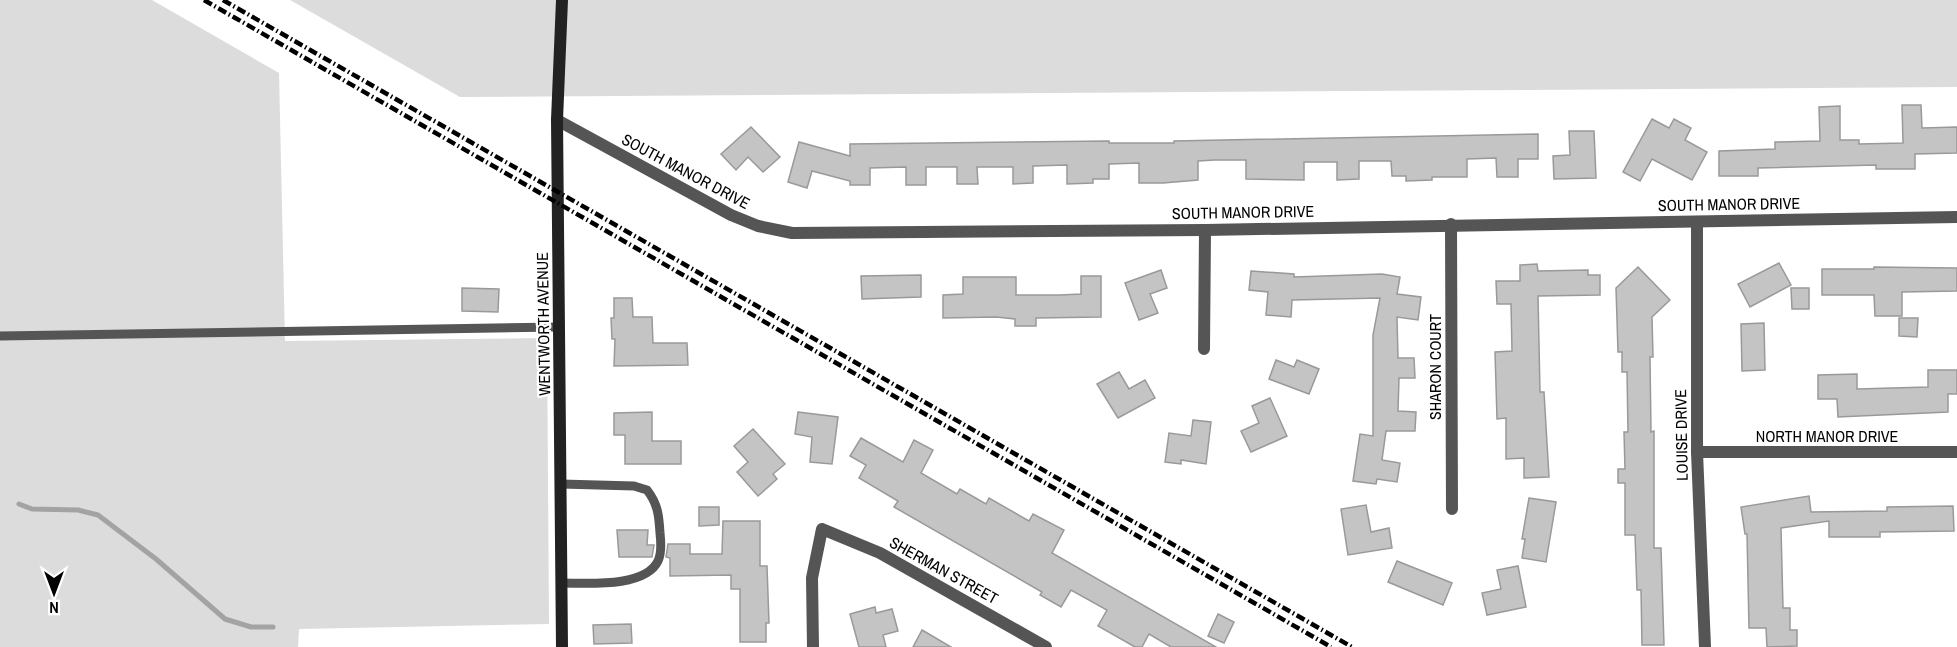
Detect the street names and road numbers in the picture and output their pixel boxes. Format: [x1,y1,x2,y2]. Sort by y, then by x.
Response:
street label: SOUTH MANOR DRIVE [618,128,754,214]
street label: SOUTH MANOR DRIVE [1658,192,1800,216]
street label: SOUTH MANOR DRIVE [1172,200,1314,224]
street label: WENTWORTH AVENUE [531,252,555,396]
street label: SHARON COURT [1424,314,1446,420]
street label: LOUISE DRIVE [1669,389,1693,481]
street label: NORTH MANOR DRIVE [1756,425,1898,447]
street label: SHERMAN STREET [886,531,1002,609]

